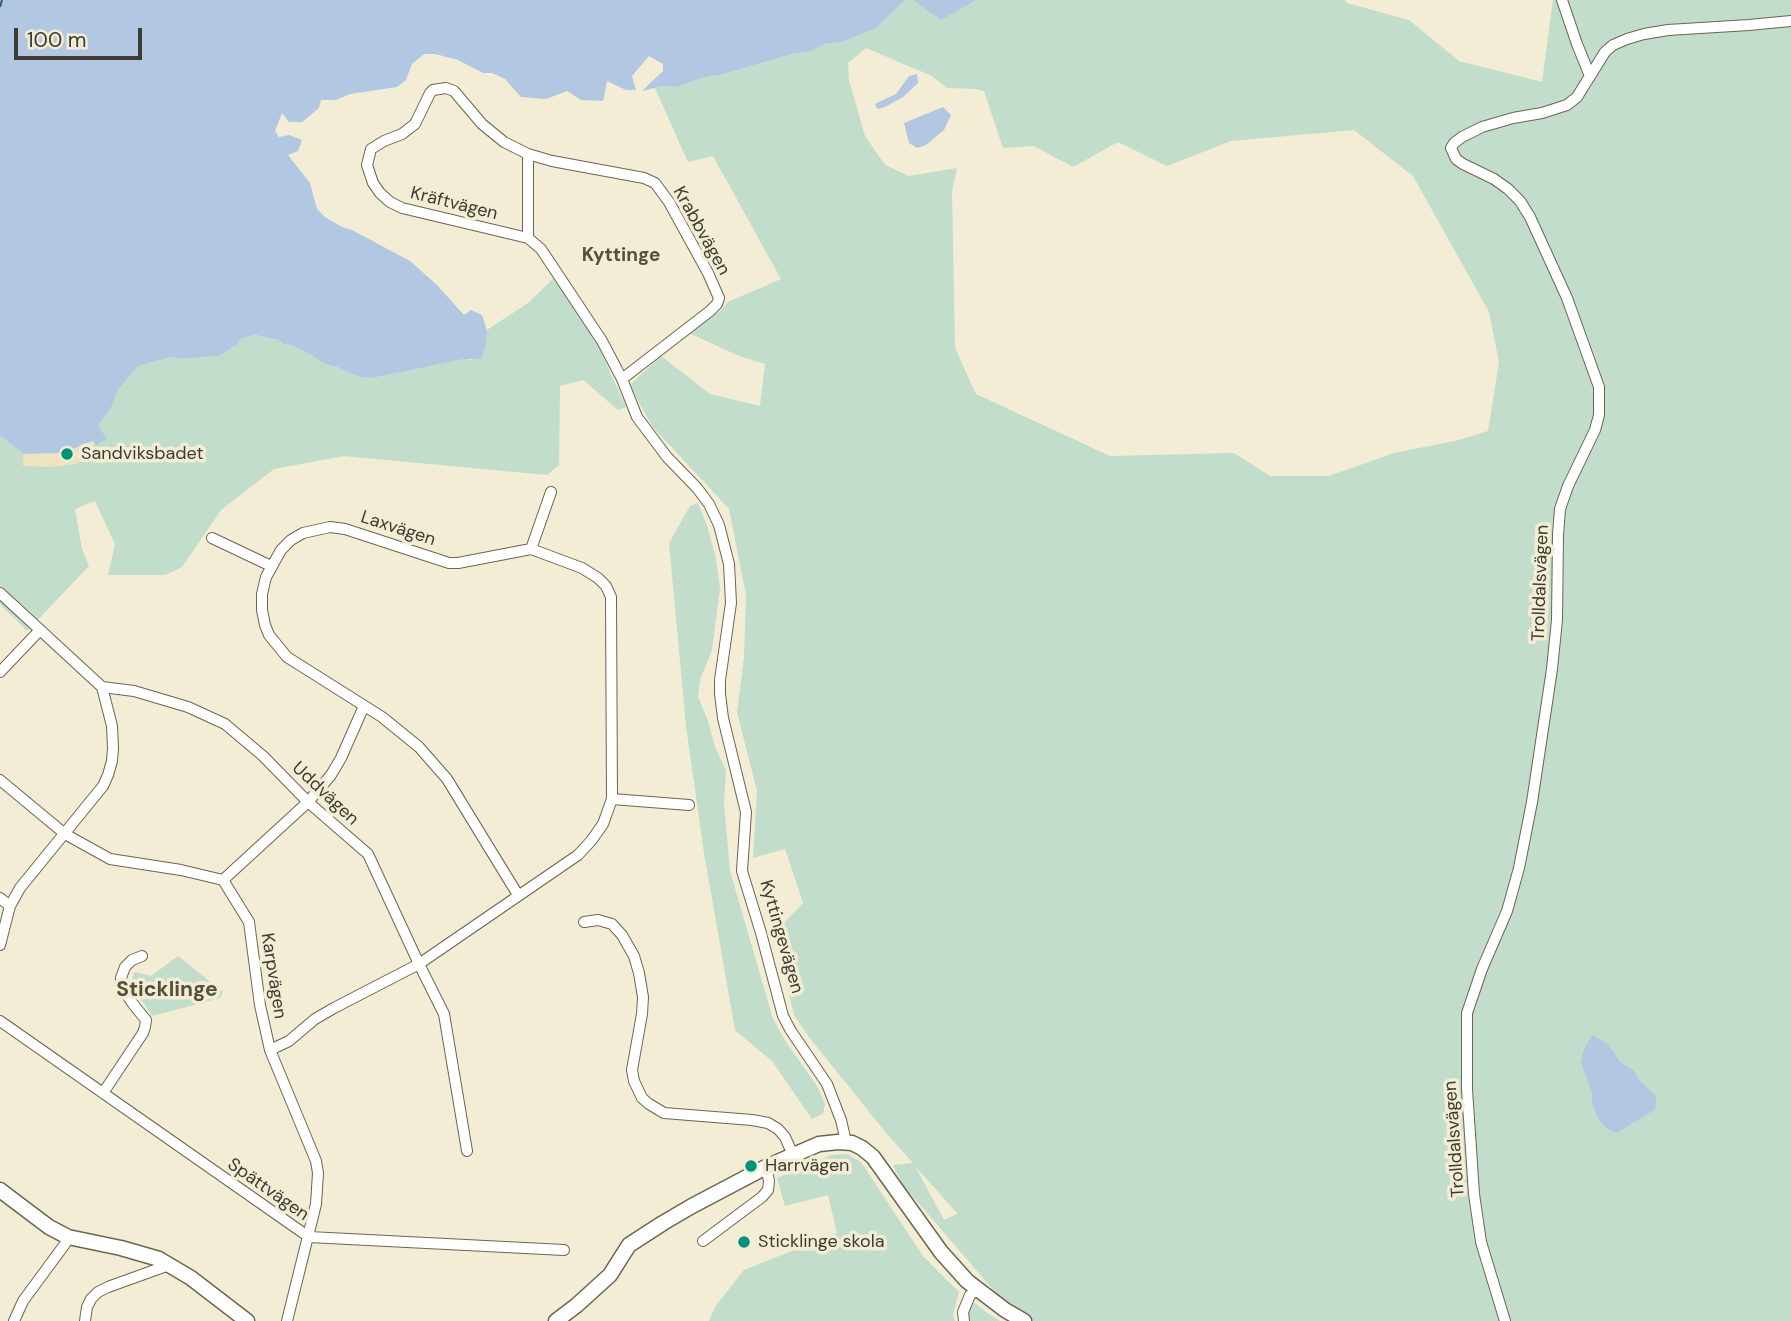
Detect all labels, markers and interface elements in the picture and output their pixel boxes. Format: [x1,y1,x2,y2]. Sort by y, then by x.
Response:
scale bar [18,14,145,58]
text: 100 m [27,26,87,54]
street label: Kräftvägen [408,183,500,225]
street label: Krabbvägen [668,183,734,279]
district label: Kyttinge [582,245,660,267]
place label: Sandviksbadet [81,443,204,465]
marker: Sandviksbadet [59,446,75,462]
street label: Laxvägen [358,507,438,551]
street label: Trolldalsvägen [1528,524,1554,642]
street label: Uddvägen [287,758,363,830]
street label: Kyttingevägen [754,878,808,996]
street label: Karpvägen [256,932,290,1020]
district label: Sticklinge [116,977,218,1003]
street label: Trolldalsvägen [1440,1080,1470,1198]
street label: Spättvägen [223,1154,313,1226]
place label: Harrvägen [765,1155,849,1177]
marker: Harrvägen [743,1158,759,1174]
place label: Sticklinge skola [758,1231,884,1253]
marker: Sticklinge skola [736,1234,752,1250]

